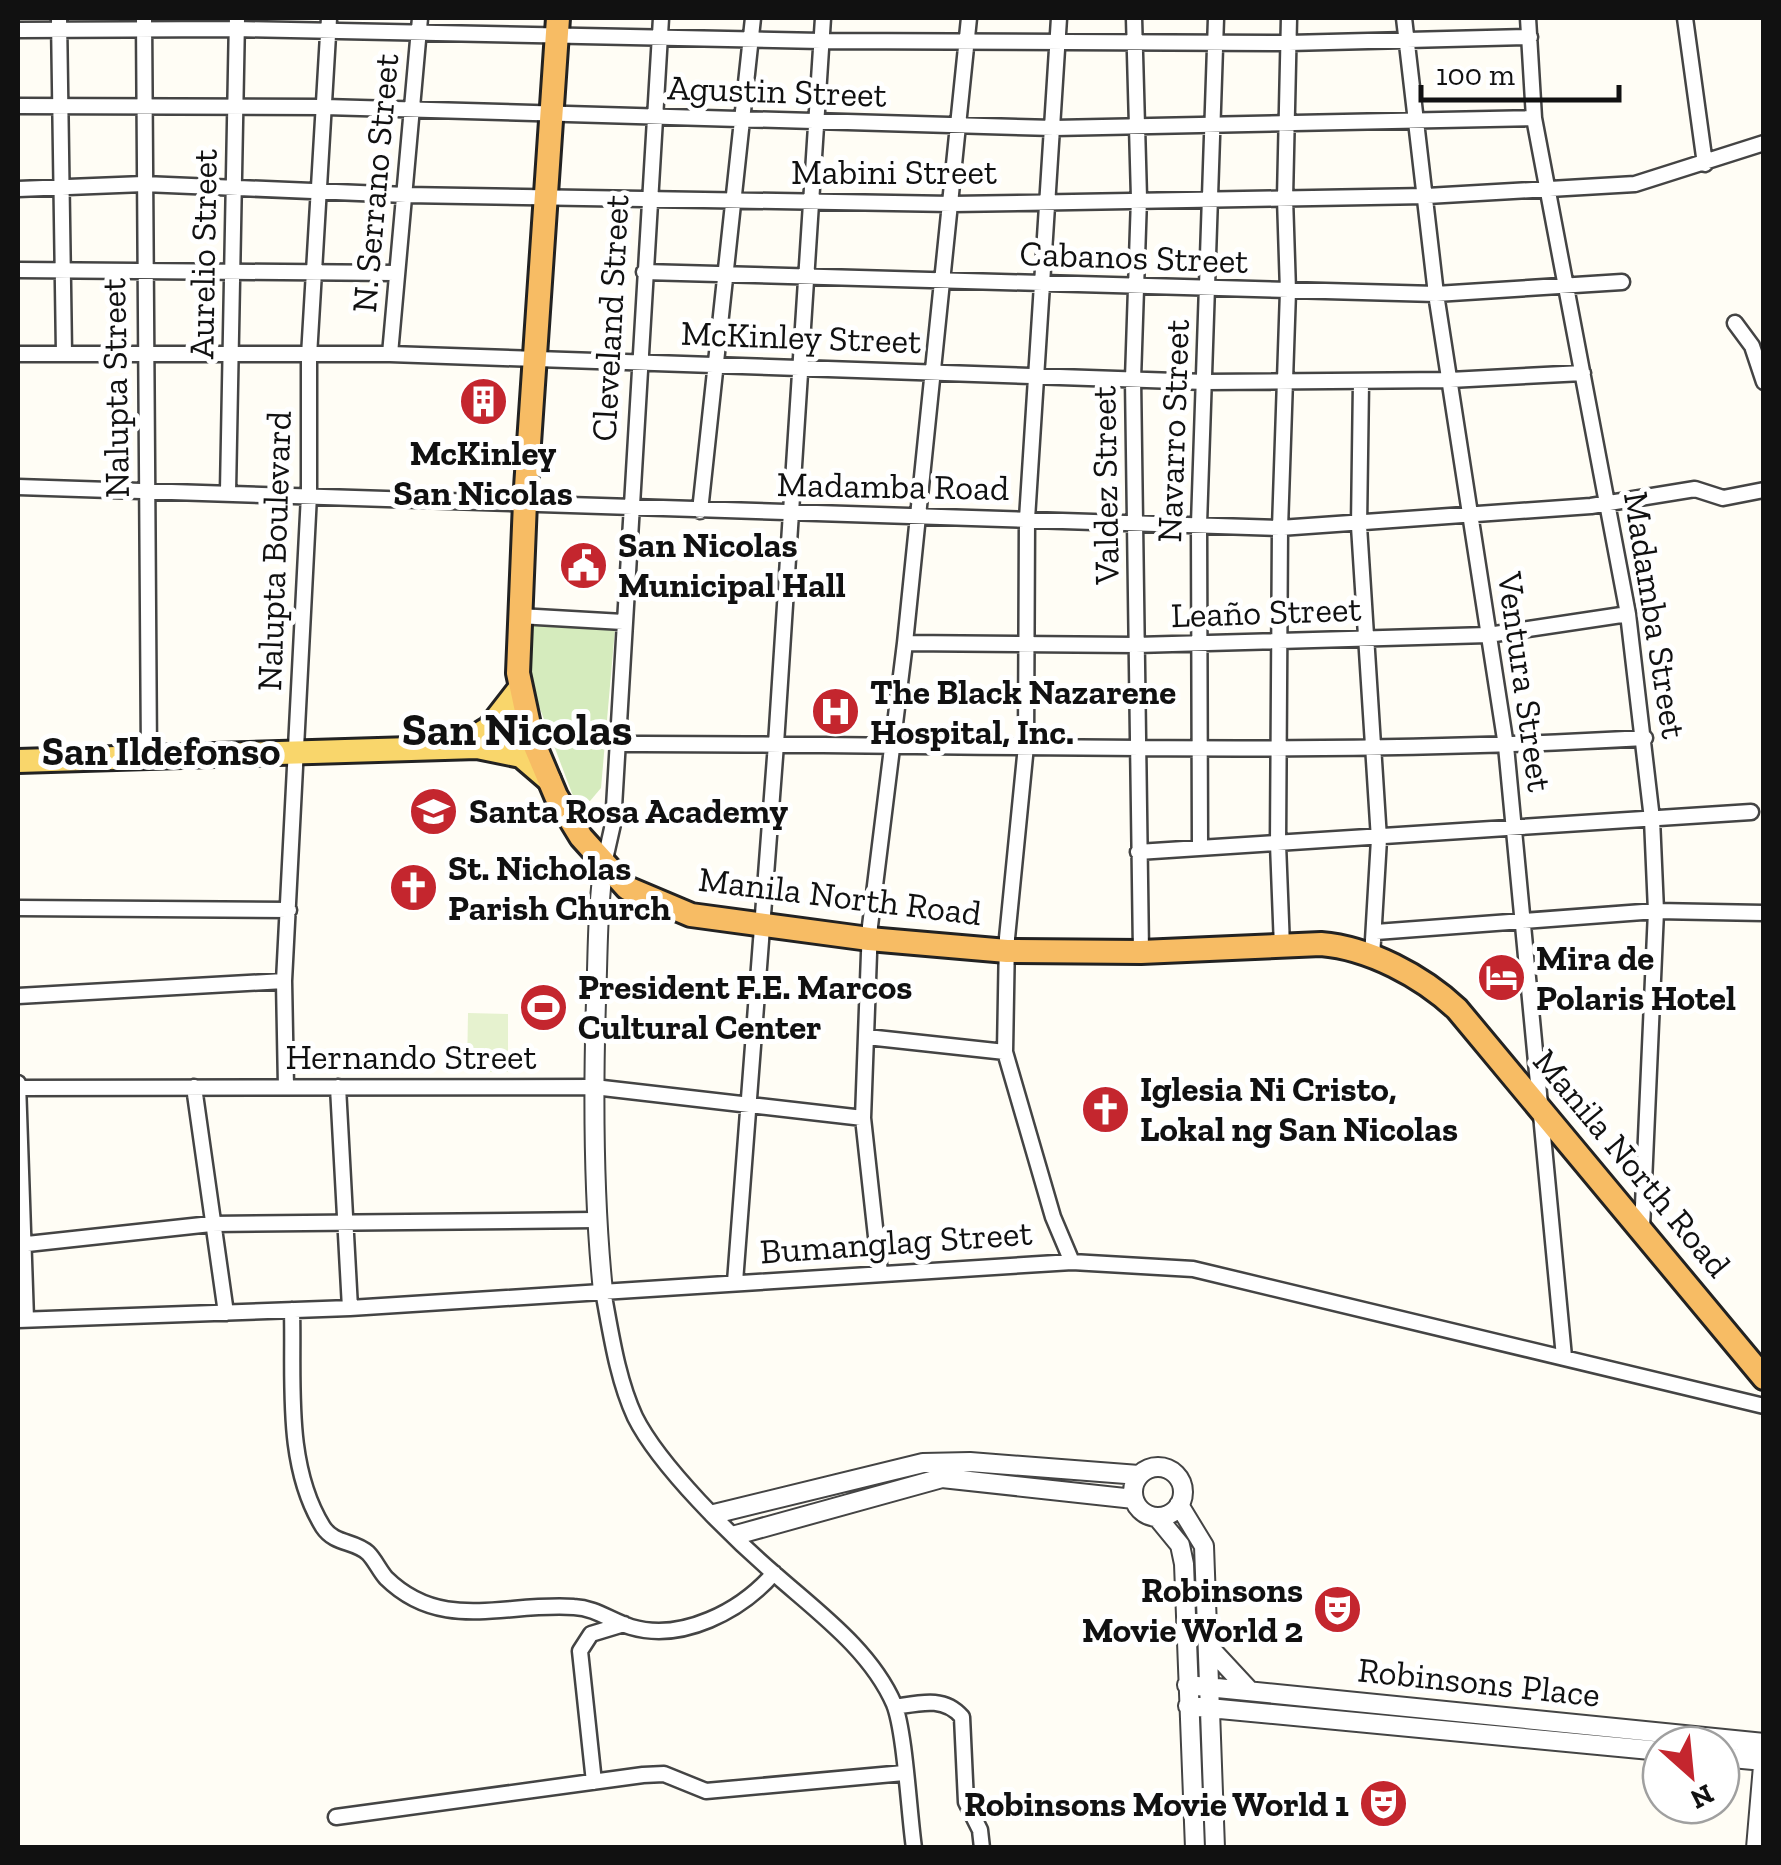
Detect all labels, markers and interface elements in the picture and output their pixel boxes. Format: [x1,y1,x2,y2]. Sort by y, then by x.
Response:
scale bar [1421,40,1618,102]
street label: N. Serrano Street [343,52,407,314]
text: 100 m [1436,57,1515,93]
street label: Agustin Street [667,66,887,116]
street label: Aurelio Street [180,149,226,359]
street label: Mabini Street [791,151,997,193]
street label: Cleveland Street [583,194,637,442]
street label: Cabanos Street [1019,232,1249,282]
street label: Nalupta Street [92,278,138,498]
street label: McKinley Street [680,312,922,362]
street label: Navarro Street [1148,319,1198,543]
building icon: McKinley San Nicolas [457,375,509,427]
street label: Valdez Street [1082,385,1128,586]
street label: Nalupta Boulevard [248,410,300,692]
place label: McKinley San Nicolas [393,432,573,514]
street label: Madamba Road [776,463,1010,509]
street label: Madamba Street [1615,488,1695,742]
place label: San Nicolas Municipal Hall [618,524,846,606]
public building icon: San Nicolas Municipal Hall [557,539,609,591]
street label: Ventura Street [1489,569,1561,794]
street label: Leaño Street [1170,588,1362,636]
place label: The Black Nazarene Hospital, Inc. [870,671,1176,753]
hospital icon: The Black Nazarene Hospital, Inc. [809,686,861,738]
district label: San Nicolas [402,703,632,757]
district label: San Ildefonso [42,727,280,775]
school or university icon: Santa Rosa Academy [408,785,460,837]
place label: Santa Rosa Academy [469,790,788,832]
place label: St. Nicholas Parish Church [448,847,671,929]
street label: Manila North Road [696,858,984,934]
church icon: St. Nicholas Parish Church [387,862,439,914]
place label: Mira de Polaris Hotel [1536,937,1736,1019]
hotel icon: Mira de Polaris Hotel [1475,952,1527,1004]
place label: President F.E. Marcos Cultural Center [578,966,912,1048]
sports icon: President F.E. Marcos Cultural Center [517,981,569,1033]
street label: Hernando Street [285,1036,537,1078]
street label: Manila North Road [1524,1040,1740,1286]
place label: Iglesia Ni Cristo, Lokal ng San Nicolas [1140,1068,1458,1150]
church icon: Iglesia Ni Cristo, Lokal ng San Nicolas [1079,1083,1131,1135]
street label: Bumanglag Street [759,1212,1033,1272]
place label: Robinsons Movie World 2 [1082,1569,1303,1651]
theatre icon: Robinsons Movie World 2 [1312,1584,1364,1636]
street label: Robinsons Place [1356,1648,1602,1716]
north arrow [1641,1725,1741,1825]
text: N [1685,1777,1719,1816]
theatre icon: Robinsons Movie World 1 [1358,1778,1410,1830]
place label: Robinsons Movie World 1 [964,1783,1349,1825]

